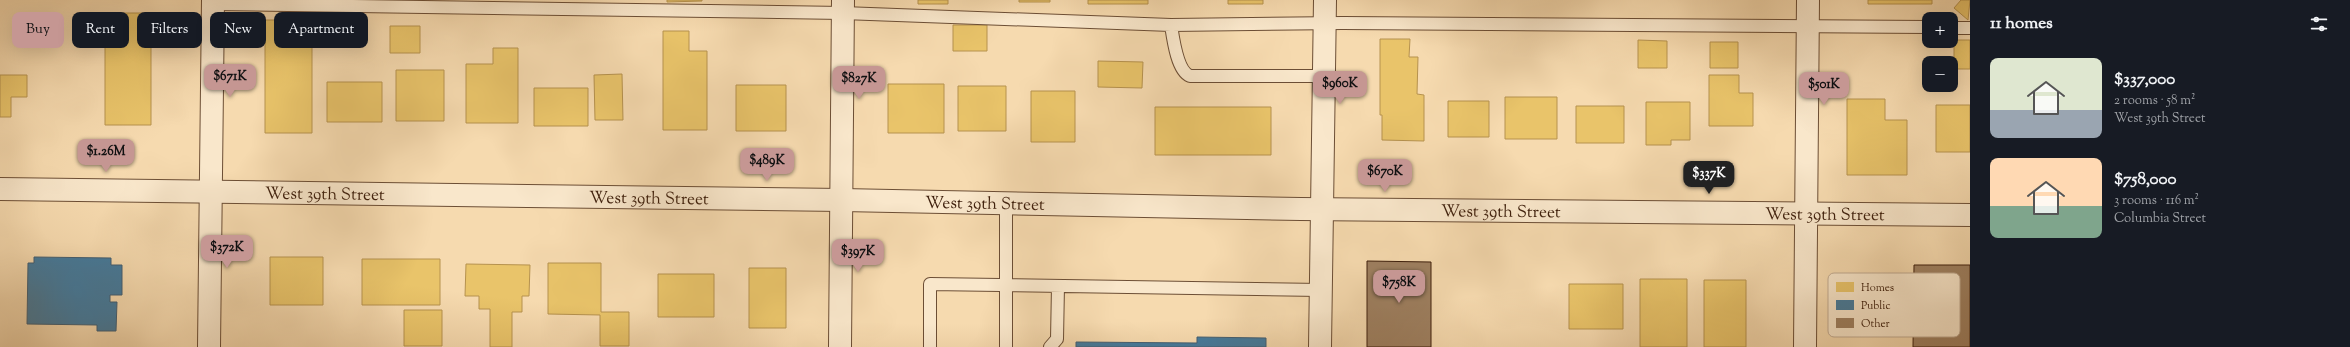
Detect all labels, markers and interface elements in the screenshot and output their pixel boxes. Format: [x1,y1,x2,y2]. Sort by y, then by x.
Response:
chip: Buy [12,12,64,48]
chip: Rent [72,12,129,48]
chip: Filters [137,12,202,48]
chip: New [210,12,266,48]
chip: Apartment [274,12,368,48]
map controls [1922,12,1958,92]
button: + [1922,12,1958,48]
text: 11 homes [1990,12,2053,36]
icon: filters [2308,13,2330,35]
button: − [1922,56,1958,92]
pin: $671K [202,64,258,98]
pin: $827K [831,66,887,100]
text: $671K [213,68,247,86]
text: $337,000 [2114,68,2175,92]
text: $827K [841,70,877,88]
pin: $960K [1312,71,1368,105]
pin: $501K [1796,72,1852,106]
icon: home [2022,74,2070,122]
text: $960K [1322,75,1358,93]
text: $501K [1808,76,1840,94]
text: 2 rooms · 58 m² [2114,92,2195,110]
text: West 39th Street [2114,110,2205,128]
pin: $1.26M [73,139,139,173]
text: $1.26M [86,143,126,161]
pin: $489K [739,148,795,182]
text: $489K [749,152,785,170]
pin: $670K [1357,159,1413,193]
pin: $337K [1681,161,1737,195]
text: $670K [1367,163,1403,181]
text: $337K [1692,165,1726,183]
text: $758,000 [2114,168,2176,192]
icon: home [2022,174,2070,222]
street label: West 39th Street [265,182,385,208]
street label: West 39th Street [589,187,709,212]
street label: West 39th Street [925,192,1045,218]
text: 3 rooms · 116 m² [2114,192,2199,210]
street label: West 39th Street [1441,200,1561,225]
street label: West 39th Street [1765,203,1885,228]
text: Columbia Street [2114,210,2206,228]
pin: $372K [199,235,255,269]
text: $372K [210,239,244,257]
pin: $397K [830,239,886,273]
text: $397K [841,243,875,261]
pin: $758K [1371,270,1427,304]
legend [1828,273,1960,337]
text: $758K [1382,274,1416,292]
text: Homes [1861,280,1894,296]
text: Public [1861,298,1890,314]
text: Other [1861,316,1890,332]

